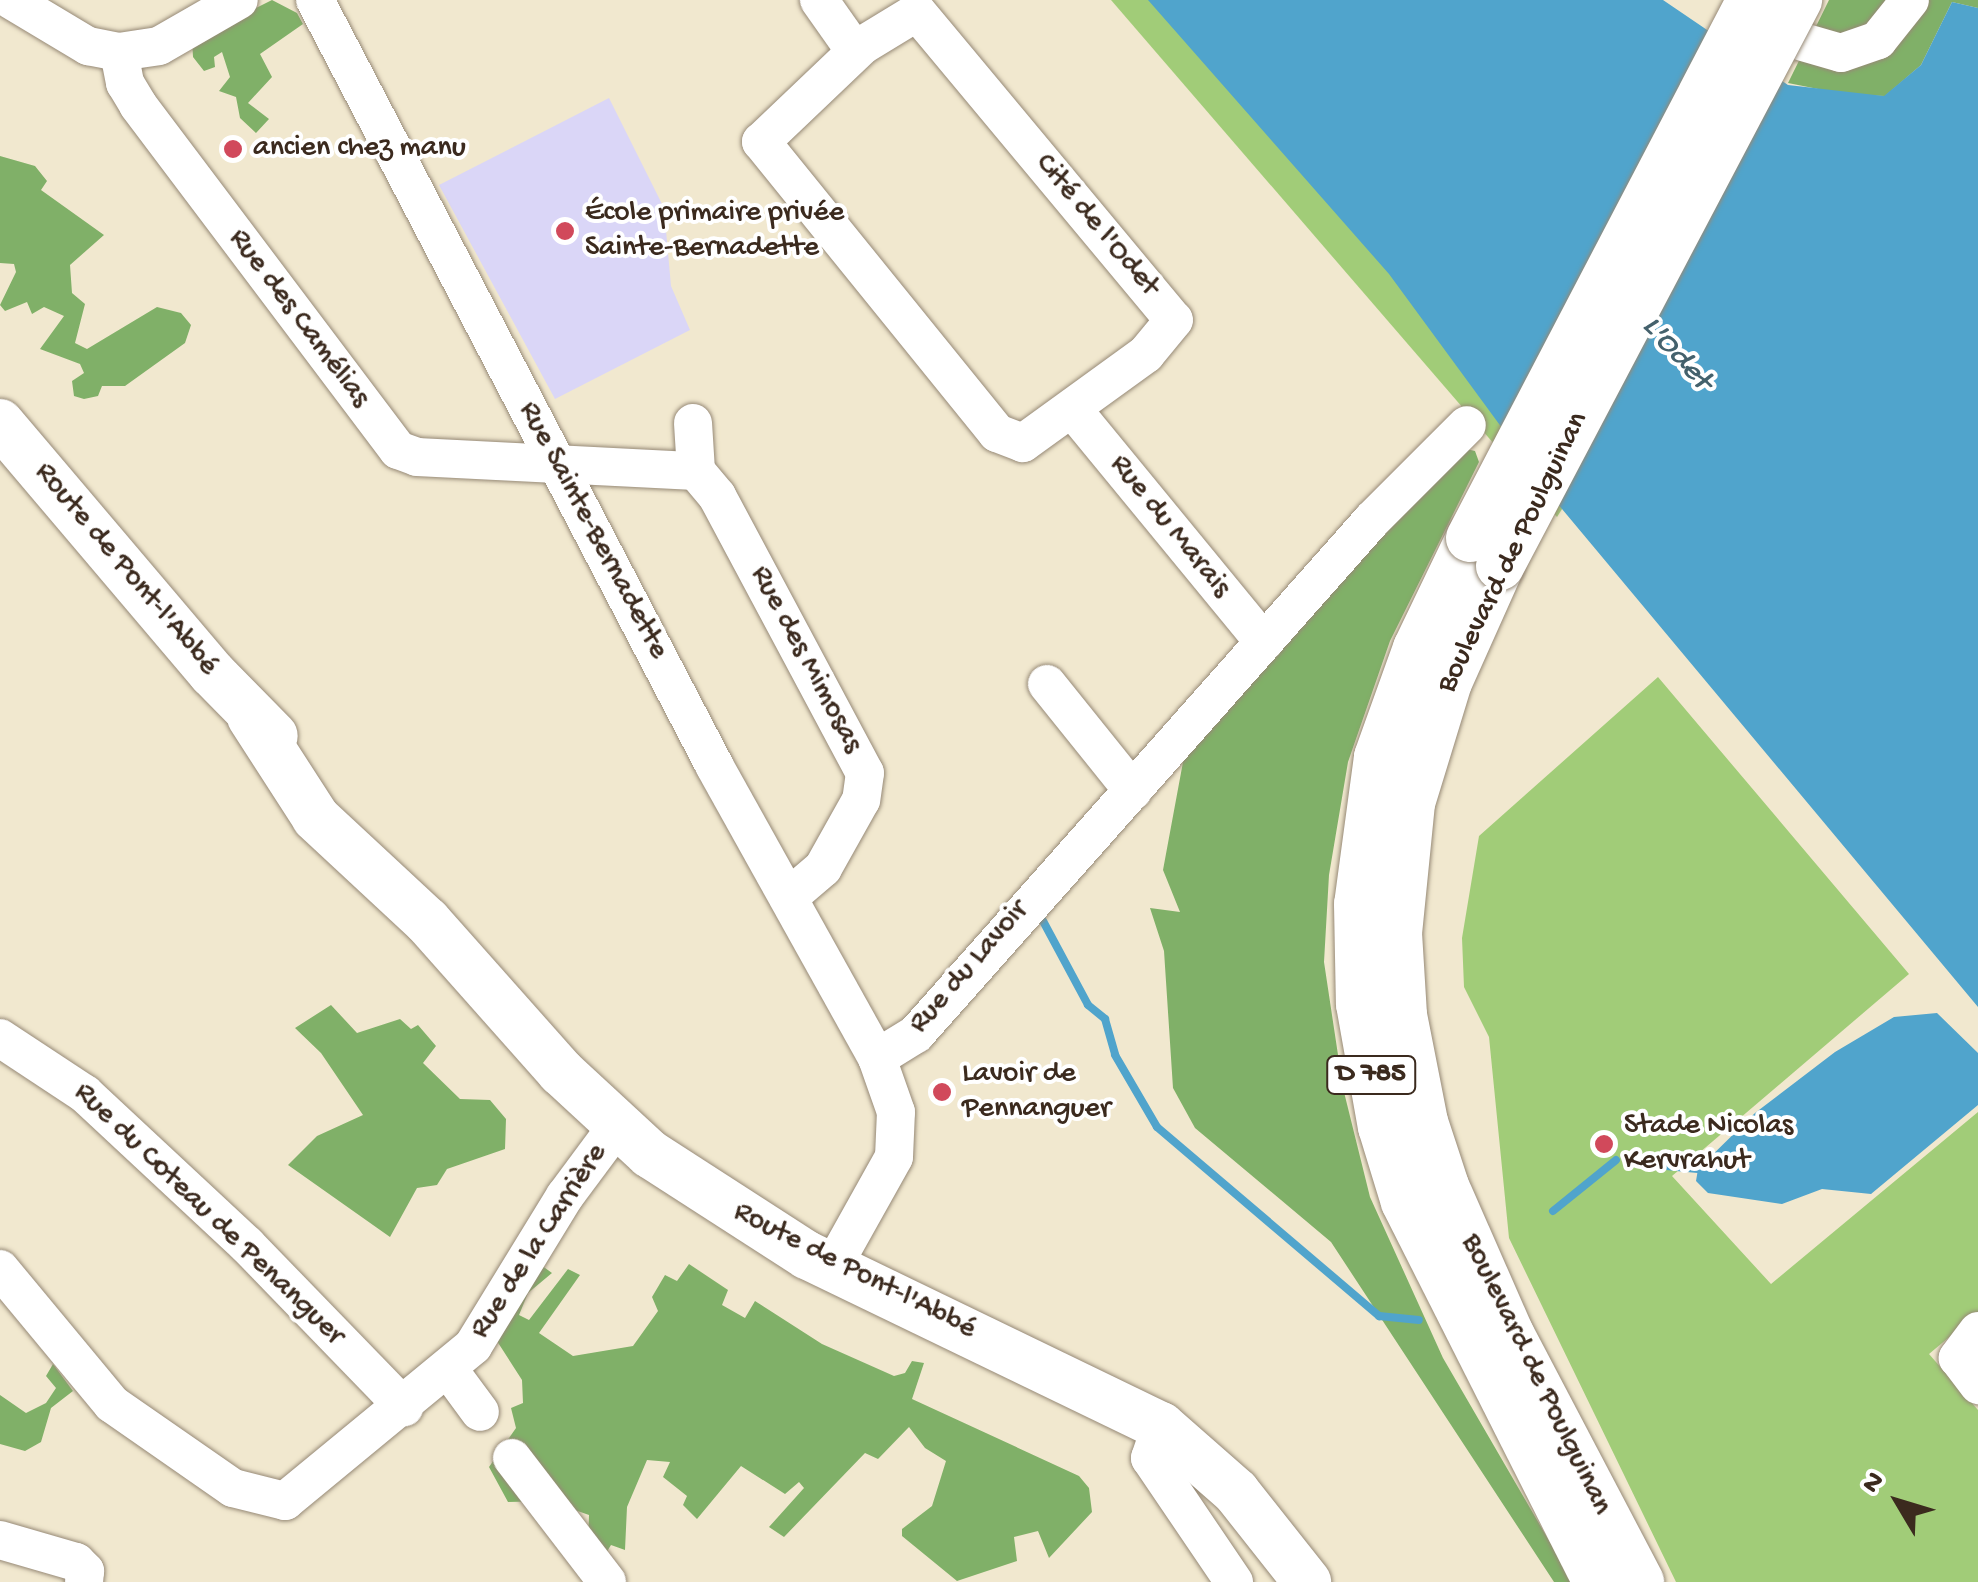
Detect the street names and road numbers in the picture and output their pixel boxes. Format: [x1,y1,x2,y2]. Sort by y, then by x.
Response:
street label: Cité de l'Odet [1026,147,1166,305]
street label: Rue des Camélias [219,223,377,415]
street label: Rue Sainte-Bernadette [509,396,675,666]
street label: Boulevard de Poulguinan [1430,407,1598,699]
street label: Rue du Marais [1100,448,1238,606]
street label: Route de Pont-l'Abbé [25,456,225,684]
street label: Rue des Mimosas [741,560,869,760]
street label: Rue du Lavoir [902,894,1038,1042]
road number: D 785 [1326,1052,1416,1098]
street label: Rue du Coteau de Penanguer [65,1076,351,1354]
street label: Rue de la Carrière [464,1138,616,1346]
street label: Route de Pont-l'Abbé [727,1195,981,1349]
street label: Boulevard de Poulguinan [1451,1229,1619,1521]

